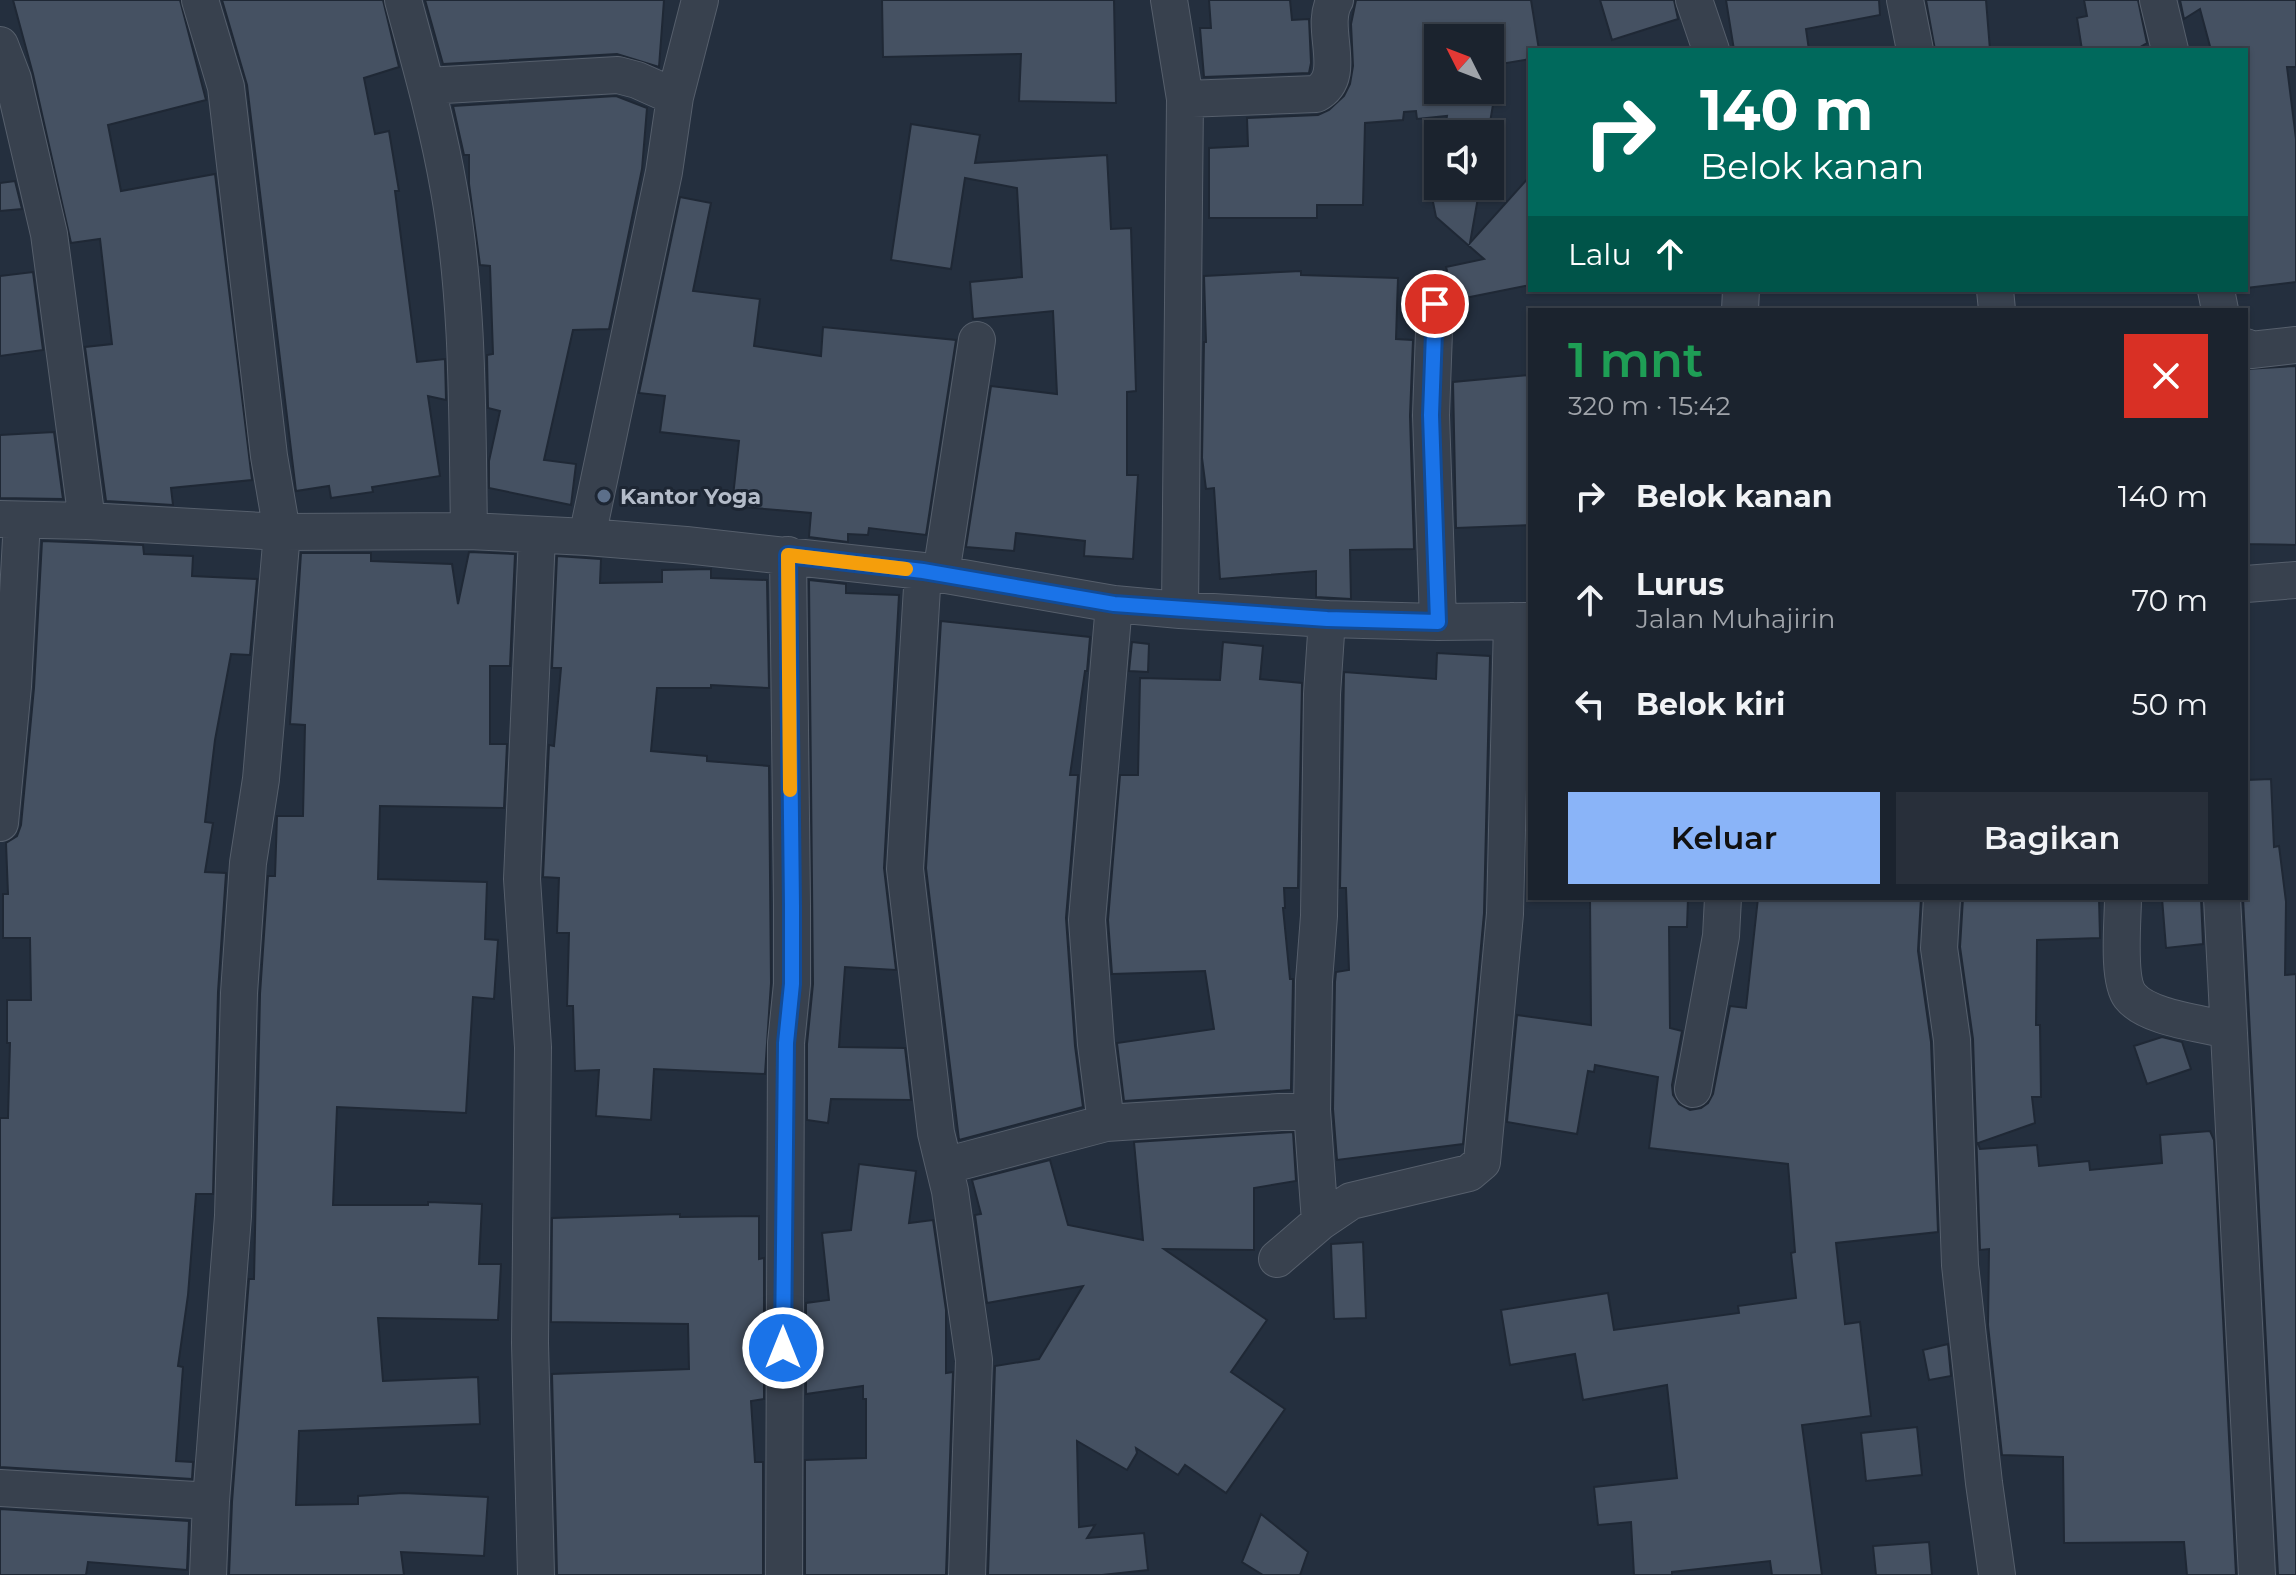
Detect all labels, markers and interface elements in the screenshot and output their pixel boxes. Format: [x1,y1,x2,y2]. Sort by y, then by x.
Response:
north arrow [1424,24,1504,104]
map controls [1424,24,1504,200]
text: 140 m [1700,76,1873,144]
icon: right [1568,80,1672,184]
button: sound [1424,120,1504,200]
text: Belok kanan [1700,144,1924,188]
icon: ahead [1648,232,1692,276]
text: Lalu [1568,236,1632,273]
pin [1401,270,1469,338]
icon: arrive [1413,282,1457,326]
text: 1 mnt [1568,331,1703,389]
button: close [2124,334,2208,418]
text: 320 m · 15:42 [1568,390,1731,422]
icon: right [1568,474,1612,518]
text: Belok kanan [1636,478,1833,515]
text: 140 m [2118,478,2208,515]
place label: Kantor Yoga [620,483,761,510]
marker: Kantor Yoga [595,487,613,505]
text: Lurus [1636,566,1724,603]
icon: ahead [1568,578,1612,622]
text: 70 m [2131,582,2208,619]
text: Jalan Muhajirin [1636,603,1835,635]
icon: left [1568,682,1612,726]
text: Belok kiri [1636,686,1785,723]
text: 50 m [2131,686,2208,723]
button: Keluar [1568,792,1880,884]
button: Bagikan [1896,792,2208,884]
position arrow [741,1306,825,1390]

